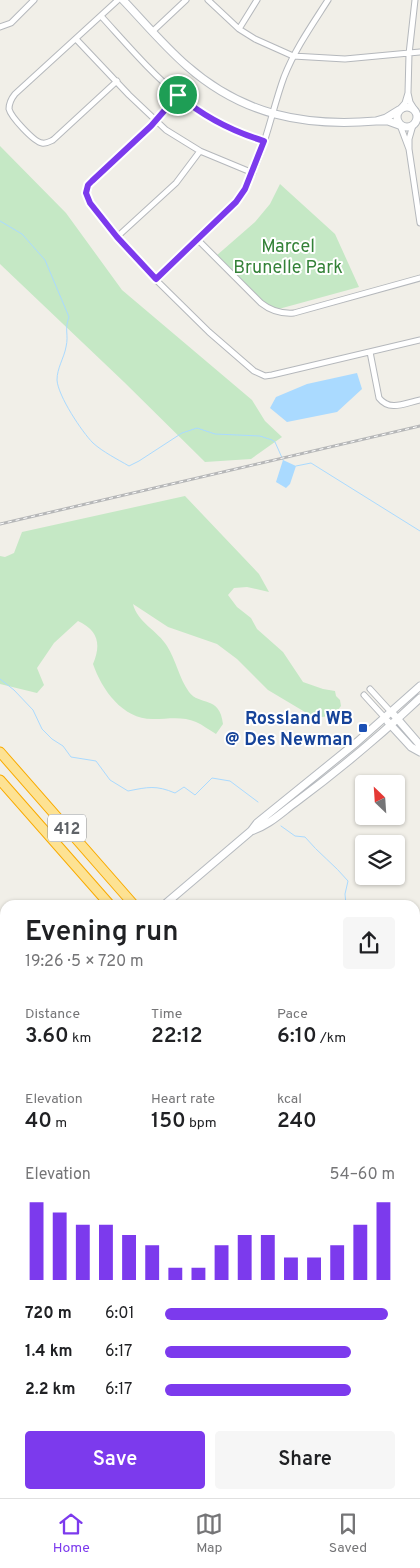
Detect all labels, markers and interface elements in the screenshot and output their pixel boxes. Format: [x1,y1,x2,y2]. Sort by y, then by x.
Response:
pin [157,74,199,116]
icon: arrive [164,81,192,109]
park label: Marcel Brunelle Park [233,236,343,280]
place label: Rossland WB @ Des Newman [225,708,353,752]
marker: Rossland WB @ Des Newman [357,722,369,734]
north arrow [355,775,405,825]
map controls [355,775,405,885]
road number: 412 [48,814,86,841]
button: layers [355,835,405,885]
text: Evening run [25,915,179,951]
button: share [343,917,395,969]
text: 19:26 · 5 × 720 m [25,952,144,972]
text: Distance [25,1006,80,1023]
text: Time [151,1006,182,1023]
text: Pace [277,1006,308,1023]
text: 3.60 [25,1023,69,1050]
text: 22:12 [151,1023,203,1050]
text: 6:10 [277,1023,317,1050]
text: km [69,1030,91,1047]
text: /km [317,1030,346,1047]
text: Elevation [25,1091,83,1108]
text: Heart rate [151,1091,215,1108]
text: kcal [277,1091,302,1108]
text: 40 [25,1108,52,1135]
text: 150 [151,1108,186,1135]
text: 240 [277,1108,317,1135]
text: m [52,1115,67,1132]
text: bpm [186,1115,217,1132]
text: Elevation [25,1165,91,1185]
text: 54–60 m [330,1165,395,1185]
text: 720 m [25,1304,72,1324]
text: 6:01 [105,1304,134,1324]
text: 1.4 km [25,1342,73,1362]
text: 6:17 [105,1342,132,1362]
text: 2.2 km [25,1380,75,1400]
text: 6:17 [105,1380,132,1400]
button: Save [25,1431,205,1489]
button: Share [215,1431,395,1489]
tab: Home [53,1510,90,1557]
tab: Map [195,1510,223,1557]
tab: Saved [329,1510,367,1557]

